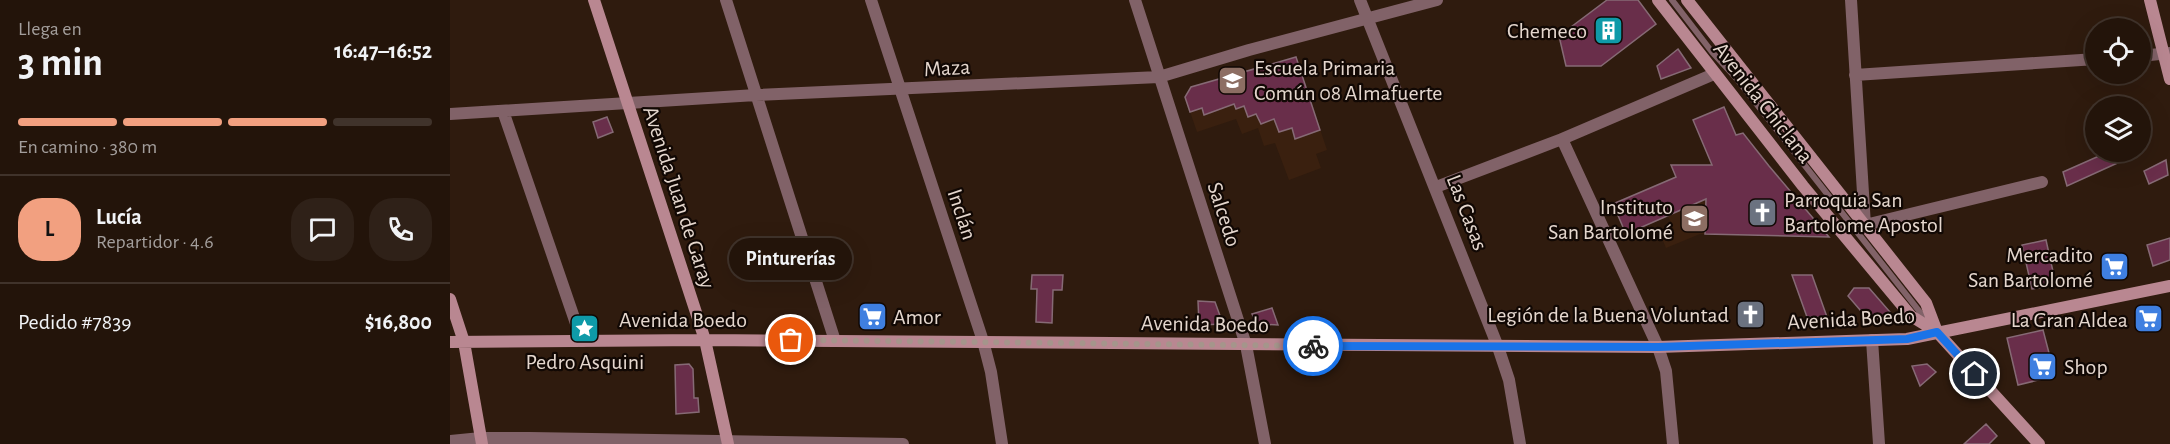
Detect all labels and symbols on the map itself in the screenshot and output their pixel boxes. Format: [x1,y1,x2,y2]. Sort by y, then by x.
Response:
building icon: Chemeco [1592,14,1624,46]
place label: Chemeco [1507,20,1587,42]
street label: Avenida Chiclana [1709,38,1817,167]
street label: Maza [923,56,971,80]
place label: Escuela Primaria Común 08 Almafuerte [1254,57,1443,104]
school or university icon: Escuela Primaria Común 08 Almafuerte [1217,64,1249,96]
street label: Avenida Juan de Garay [639,103,719,292]
street label: Las Casas [1443,171,1492,253]
street label: Salcedo [1203,179,1245,249]
street label: Inclán [944,186,981,243]
place label: Parroquia San Bartolome Apostol [1784,189,1943,236]
place label: Instituto San Bartolomé [1548,196,1673,243]
church icon: Parroquia San Bartolome Apostol [1747,196,1779,228]
school or university icon: Instituto San Bartolomé [1678,203,1710,235]
callout: Pinturerías [730,238,853,280]
place label: Mercadito San Bartolomé [1968,244,2093,291]
supermarket icon: Mercadito San Bartolomé [2098,251,2130,283]
church icon: Legión de la Buena Voluntad [1734,298,1766,330]
supermarket icon: Amor [856,300,888,332]
supermarket icon: La Gran Aldea [2133,303,2165,335]
place label: Legión de la Buena Voluntad [1487,304,1729,326]
street label: Avenida Boedo [1787,305,1916,333]
place label: Amor [893,306,941,328]
street label: Avenida Boedo [619,309,747,331]
place label: La Gran Aldea [2011,309,2128,331]
street label: Avenida Boedo [1141,312,1269,336]
place icon: Pedro Asquini [569,313,601,345]
pin [765,314,816,365]
courier [1283,316,1343,376]
pin [1949,348,2000,399]
supermarket icon: Shop [2027,350,2059,382]
place label: Pedro Asquini [526,351,644,373]
place label: Shop [2064,356,2108,378]

